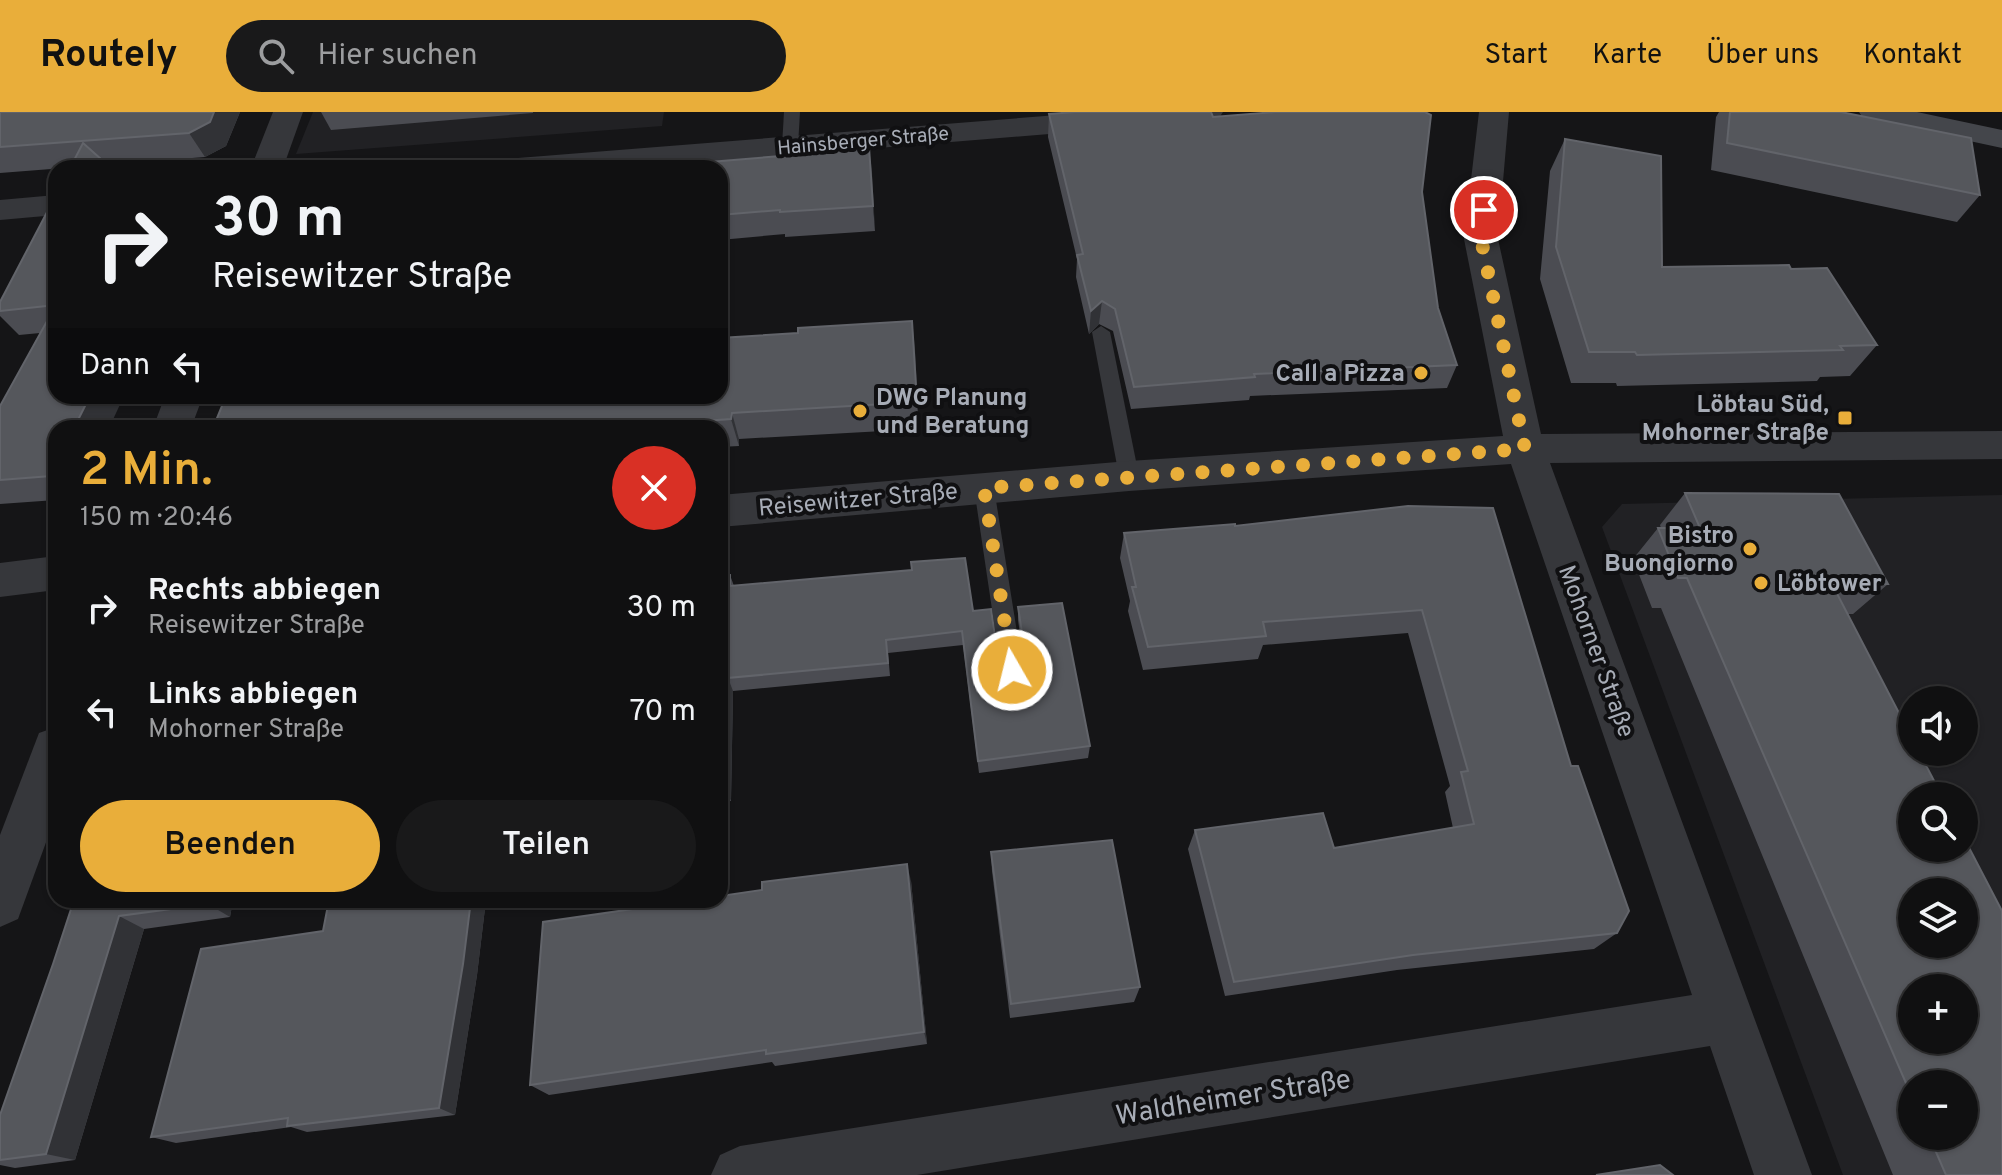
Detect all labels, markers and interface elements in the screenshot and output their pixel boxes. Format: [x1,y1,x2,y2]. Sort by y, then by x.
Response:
search box [226,20,786,92]
text: Routely [40,32,178,81]
icon: search [254,34,298,78]
text: Hier suchen [318,38,478,75]
text: Start [1484,38,1548,74]
text: Karte [1592,38,1662,74]
text: Über uns [1706,38,1819,74]
text: Kontakt [1863,38,1962,74]
street label: Hainsberger Straße [776,122,950,162]
pin [1450,176,1518,244]
text: 30 m [212,186,345,256]
icon: arrive [1462,188,1506,232]
icon: right [80,192,184,296]
text: Reisewitzer Straße [212,255,512,301]
icon: left [166,344,210,388]
text: Dann [80,348,150,385]
place label: Call a Pizza [1275,360,1405,390]
marker: Call a Pizza [1412,364,1430,382]
place label: DWG Planung und Beratung [876,384,1029,442]
place label: Löbtau Süd, Mohorner Straße [1642,391,1829,449]
marker: DWG Planung und Beratung [851,402,869,420]
marker: Löbtau Süd, Mohorner Straße [1836,409,1854,427]
text: 2 Min. [80,442,213,502]
button: close [612,446,696,530]
street label: Reisewitzer Straße [757,477,959,525]
text: 150 m · 20:46 [80,502,233,535]
place label: Bistro Buongiorno [1604,522,1734,580]
marker: Bistro Buongiorno [1741,540,1759,558]
street label: Mohorner Straße [1550,562,1640,742]
place label: Löbtower [1777,570,1882,600]
text: Rechts abbiegen [148,573,381,610]
marker: Löbtower [1752,574,1770,592]
icon: right [80,586,124,630]
text: 30 m [627,590,696,627]
text: Reisewitzer Straße [148,610,365,643]
position arrow [970,628,1054,712]
text: Links abbiegen [148,677,358,714]
map controls [1898,686,1978,1150]
button: sound [1898,686,1978,766]
icon: left [80,690,124,734]
text: 70 m [630,694,696,731]
text: Mohorner Straße [148,714,344,747]
button: search [1898,782,1978,862]
button: Beenden [80,800,380,892]
button: Teilen [396,800,696,892]
button: layers [1898,878,1978,958]
button: + [1898,974,1978,1054]
street label: Waldheimer Straße [1113,1063,1354,1135]
button: − [1898,1070,1978,1150]

